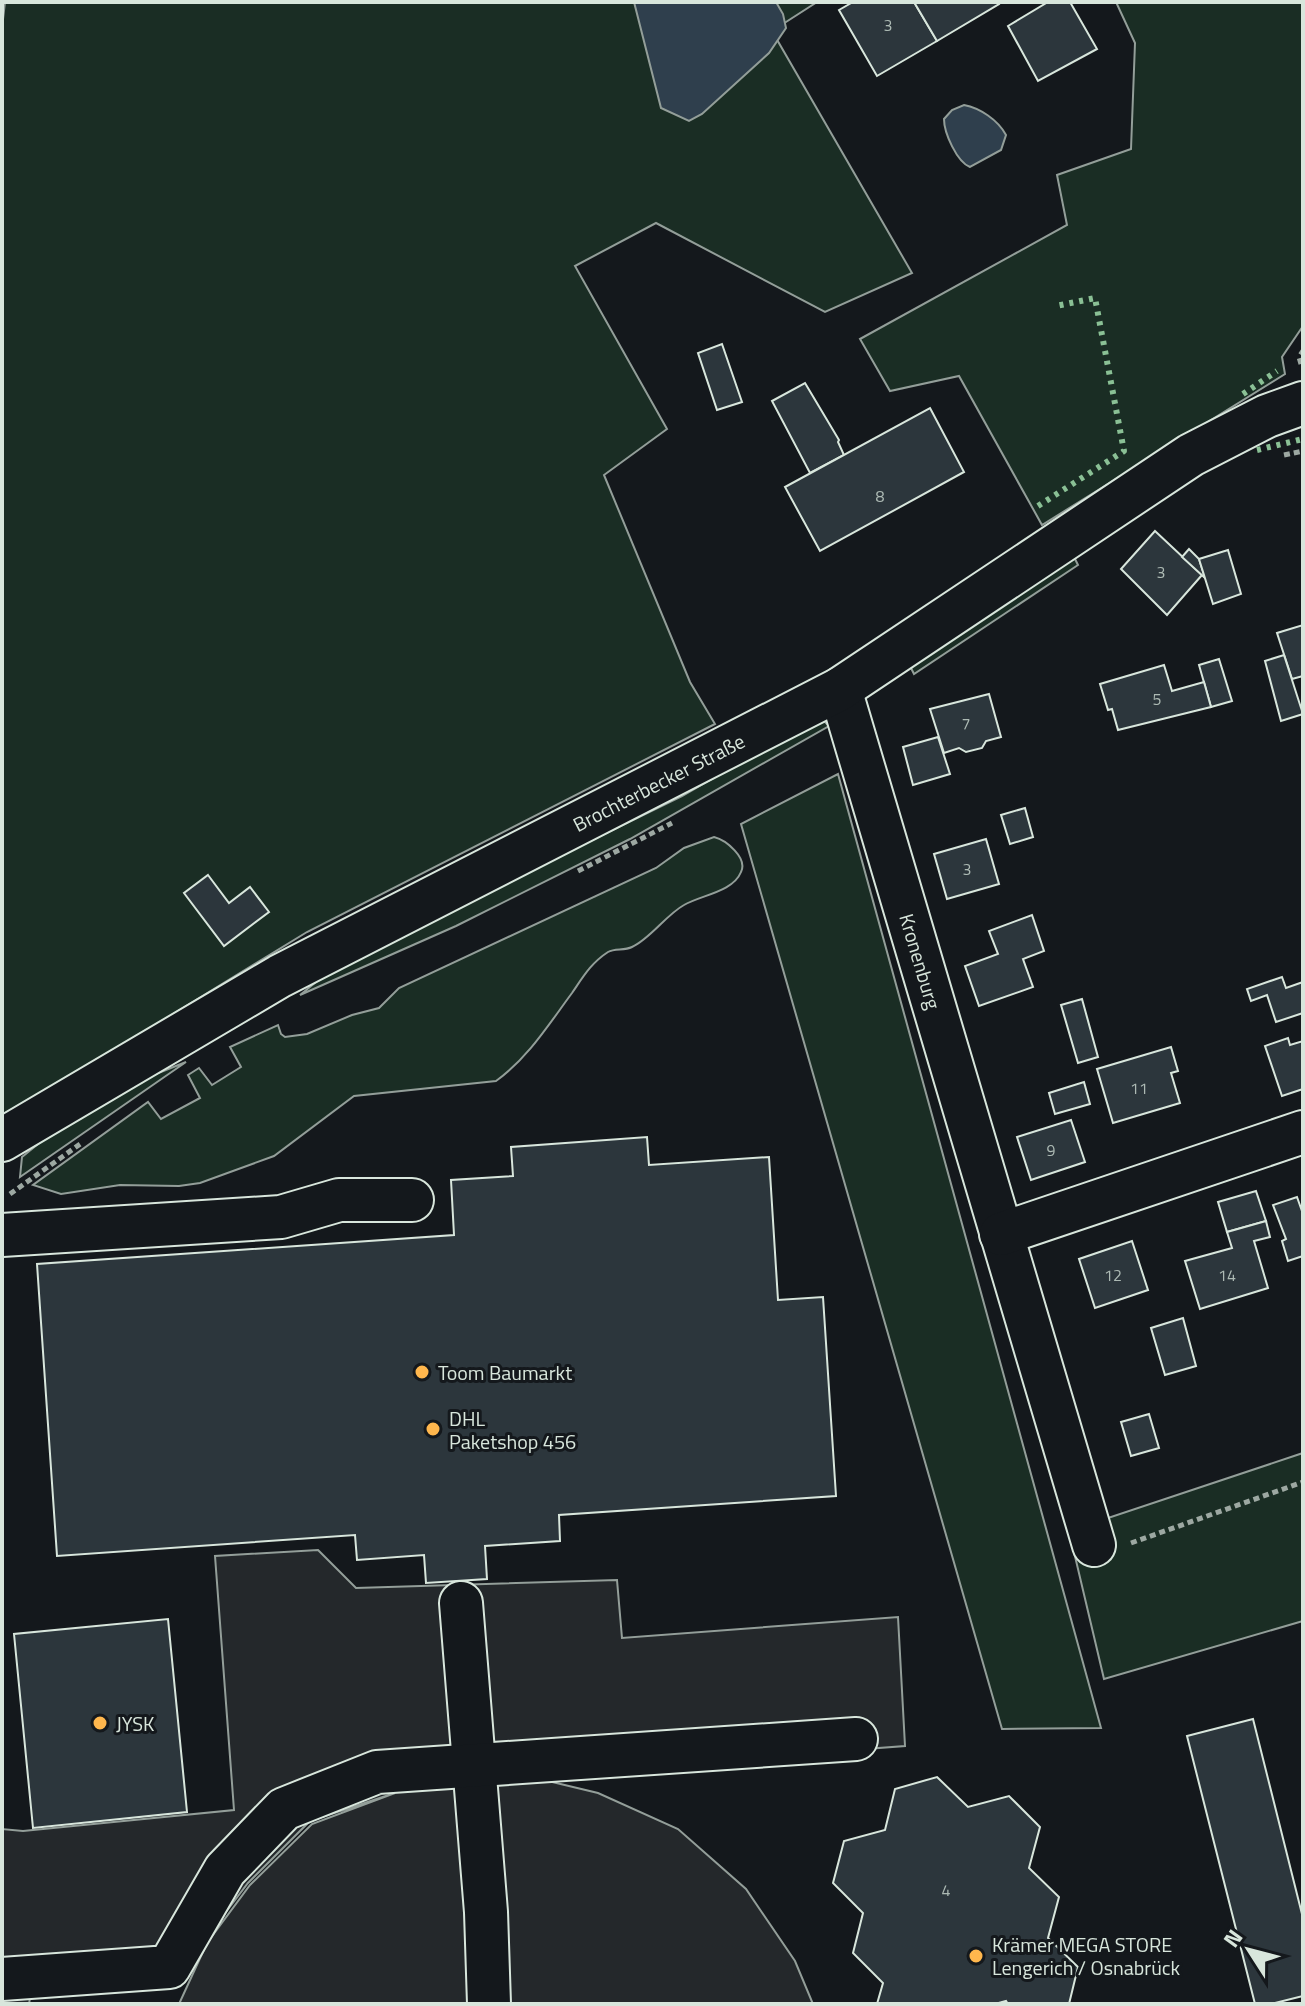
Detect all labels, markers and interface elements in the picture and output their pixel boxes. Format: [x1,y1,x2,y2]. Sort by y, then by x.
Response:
house number: 3 [884,13,892,37]
house number: 8 [876,484,885,508]
house number: 3 [1157,560,1165,584]
house number: 5 [1153,687,1162,711]
house number: 7 [962,711,970,735]
street label: Brochterbecker Straße [567,725,750,839]
house number: 3 [963,857,971,881]
street label: Kronenburg [892,910,950,1013]
house number: 11 [1130,1076,1148,1100]
house number: 9 [1047,1138,1056,1162]
house number: 12 [1104,1263,1122,1287]
house number: 14 [1218,1263,1236,1287]
place label: Toom Baumarkt [438,1357,572,1388]
marker: Toom Baumarkt [413,1363,431,1381]
place label: DHL Paketshop 456 [449,1403,576,1457]
marker: DHL Paketshop 456 [424,1420,442,1438]
place label: JYSK [116,1708,155,1739]
marker: JYSK [91,1714,109,1732]
house number: 4 [942,1878,951,1902]
north arrow [1209,1910,1289,1990]
text: N [1215,1922,1251,1954]
place label: Krämer MEGA STORE Lengerich / Osnabrück [992,1929,1181,1983]
marker: Krämer MEGA STORE Lengerich / Osnabrück [967,1947,985,1965]

